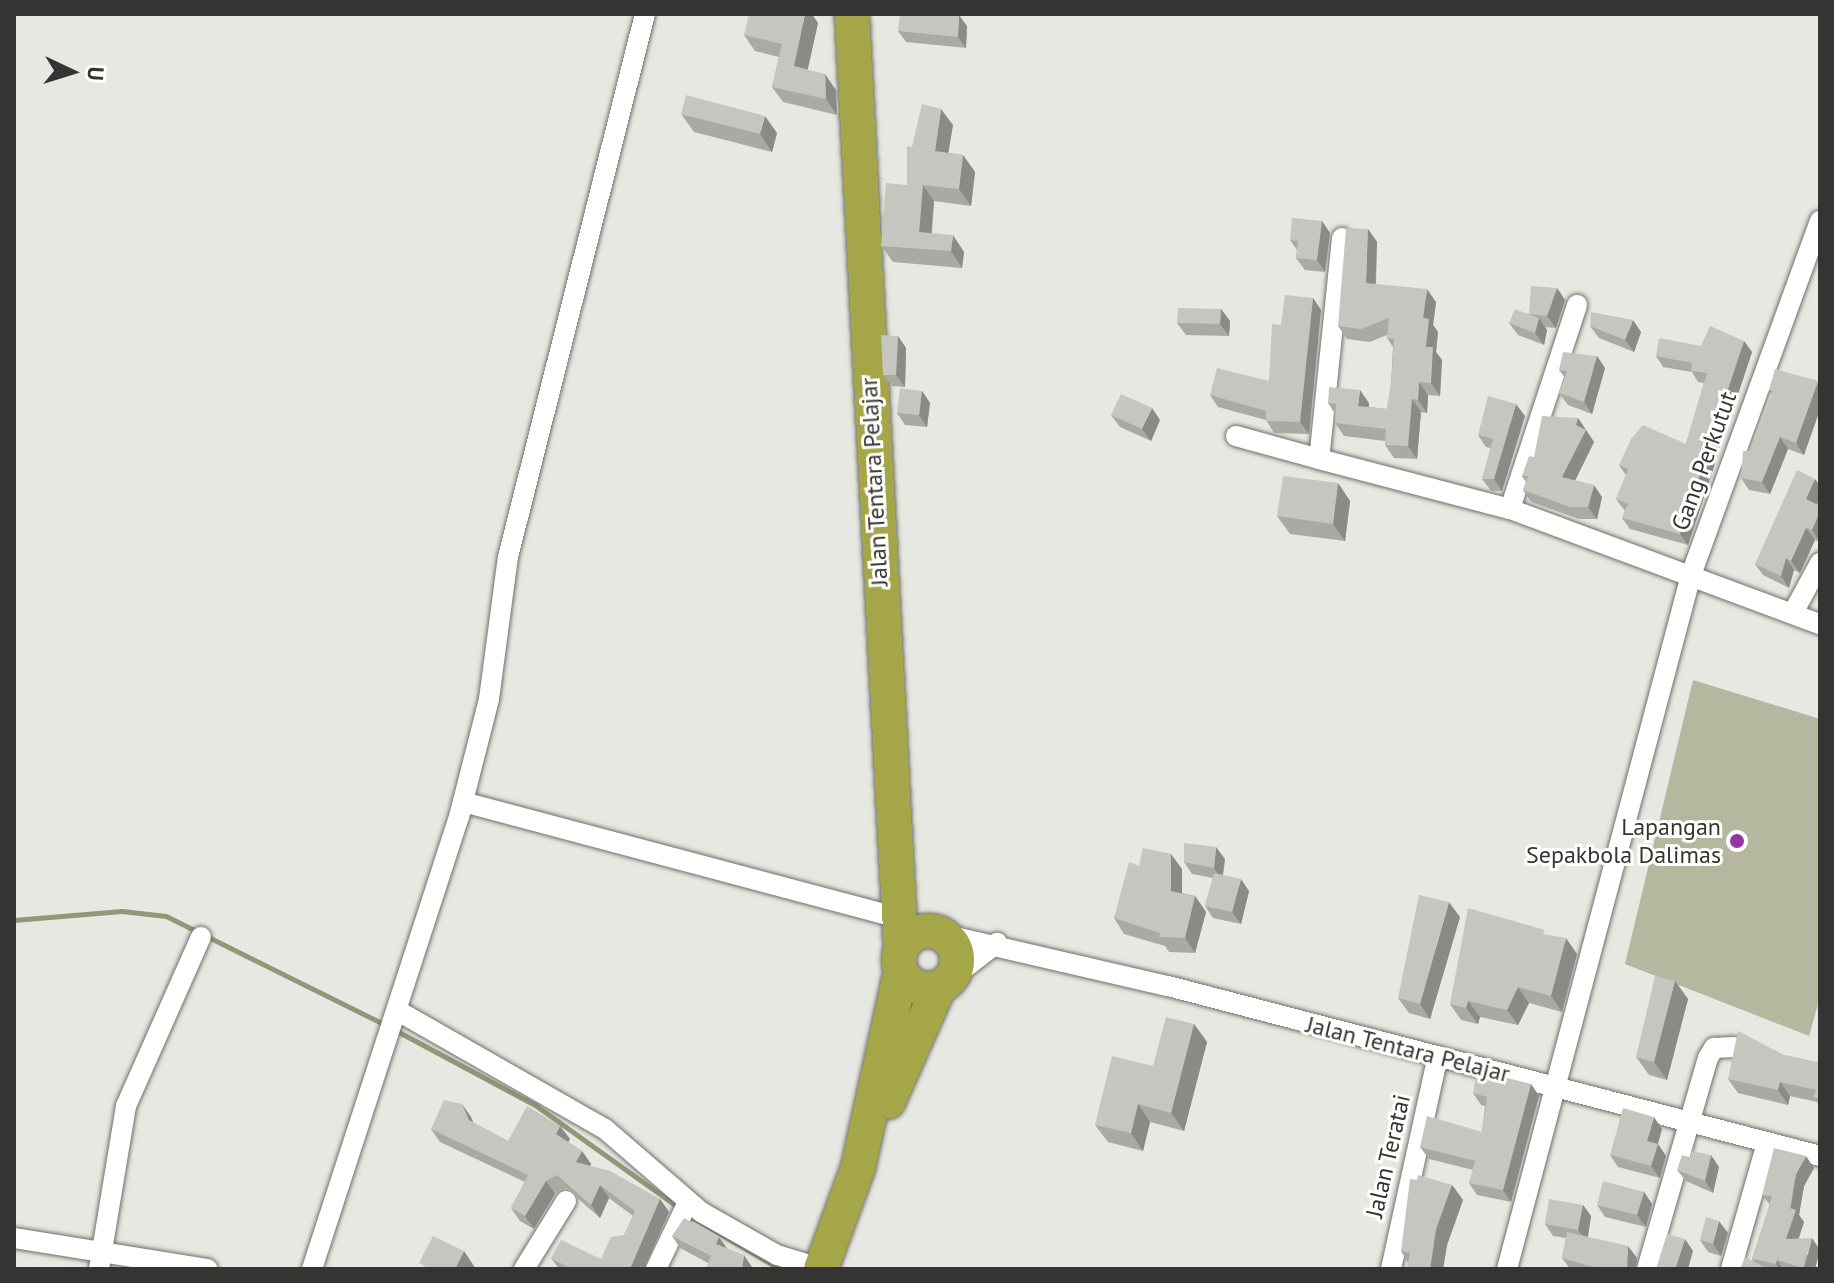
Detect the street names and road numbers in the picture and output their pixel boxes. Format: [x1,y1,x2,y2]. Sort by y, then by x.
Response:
street label: Jalan Tentara Pelajar [854,377,894,587]
street label: Gang Perkutut [1666,388,1742,534]
street label: Jalan Tentara Pelajar [1303,1010,1513,1088]
street label: Jalan Teratai [1360,1091,1416,1221]

